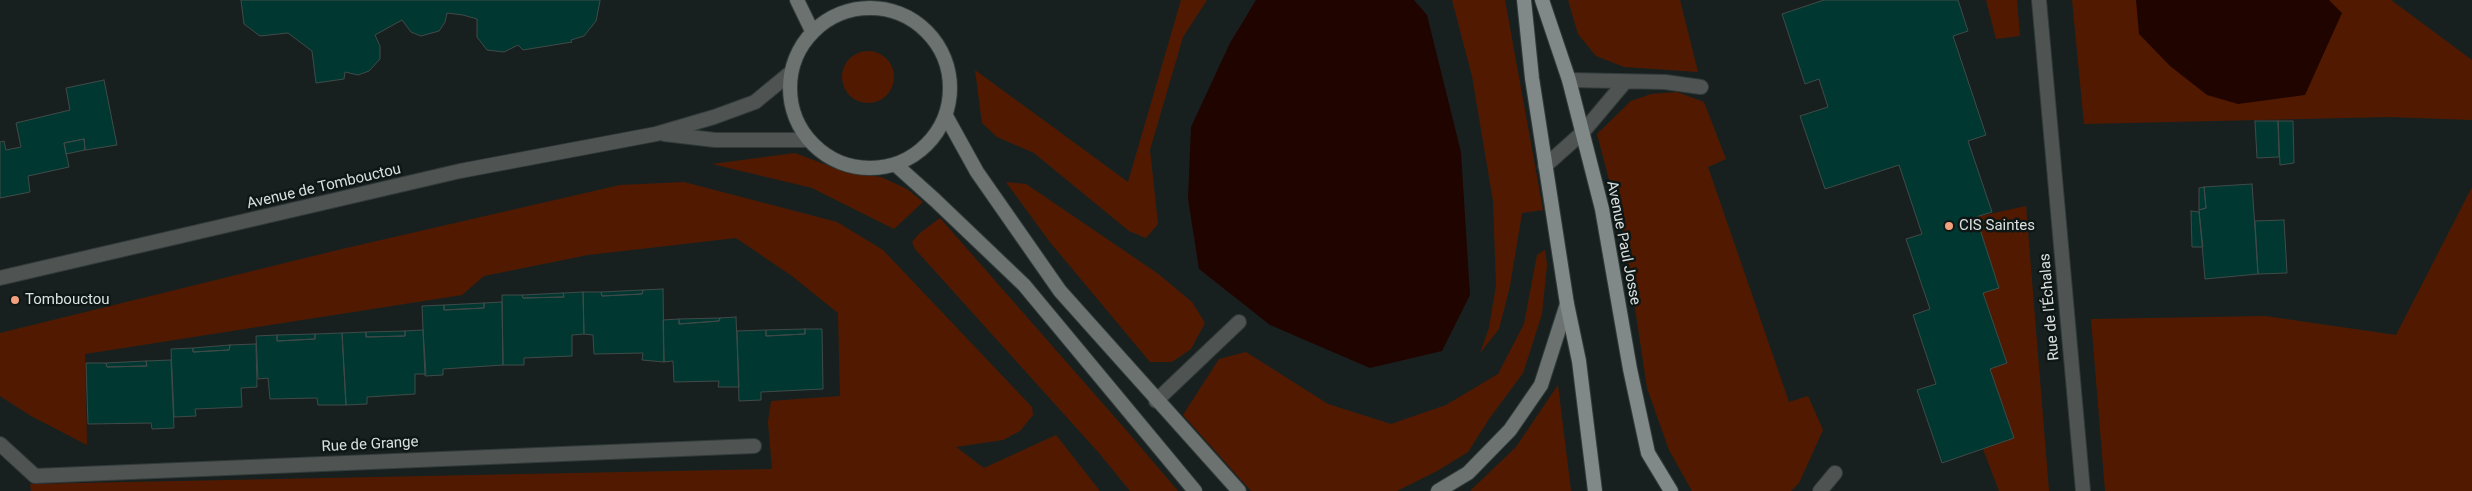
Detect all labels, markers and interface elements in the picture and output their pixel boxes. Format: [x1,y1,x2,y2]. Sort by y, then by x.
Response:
street label: Avenue de Tombouctou [245,161,403,213]
street label: Avenue Paul Josse [1602,179,1644,307]
place label: CIS Saintes [1959,217,2035,235]
marker: CIS Saintes [1943,220,1955,232]
street label: Rue de l'Échalas [2036,253,2064,361]
place label: Tombouctou [25,291,110,309]
marker: Tombouctou [9,294,21,306]
street label: Rue de Grange [321,433,419,457]

